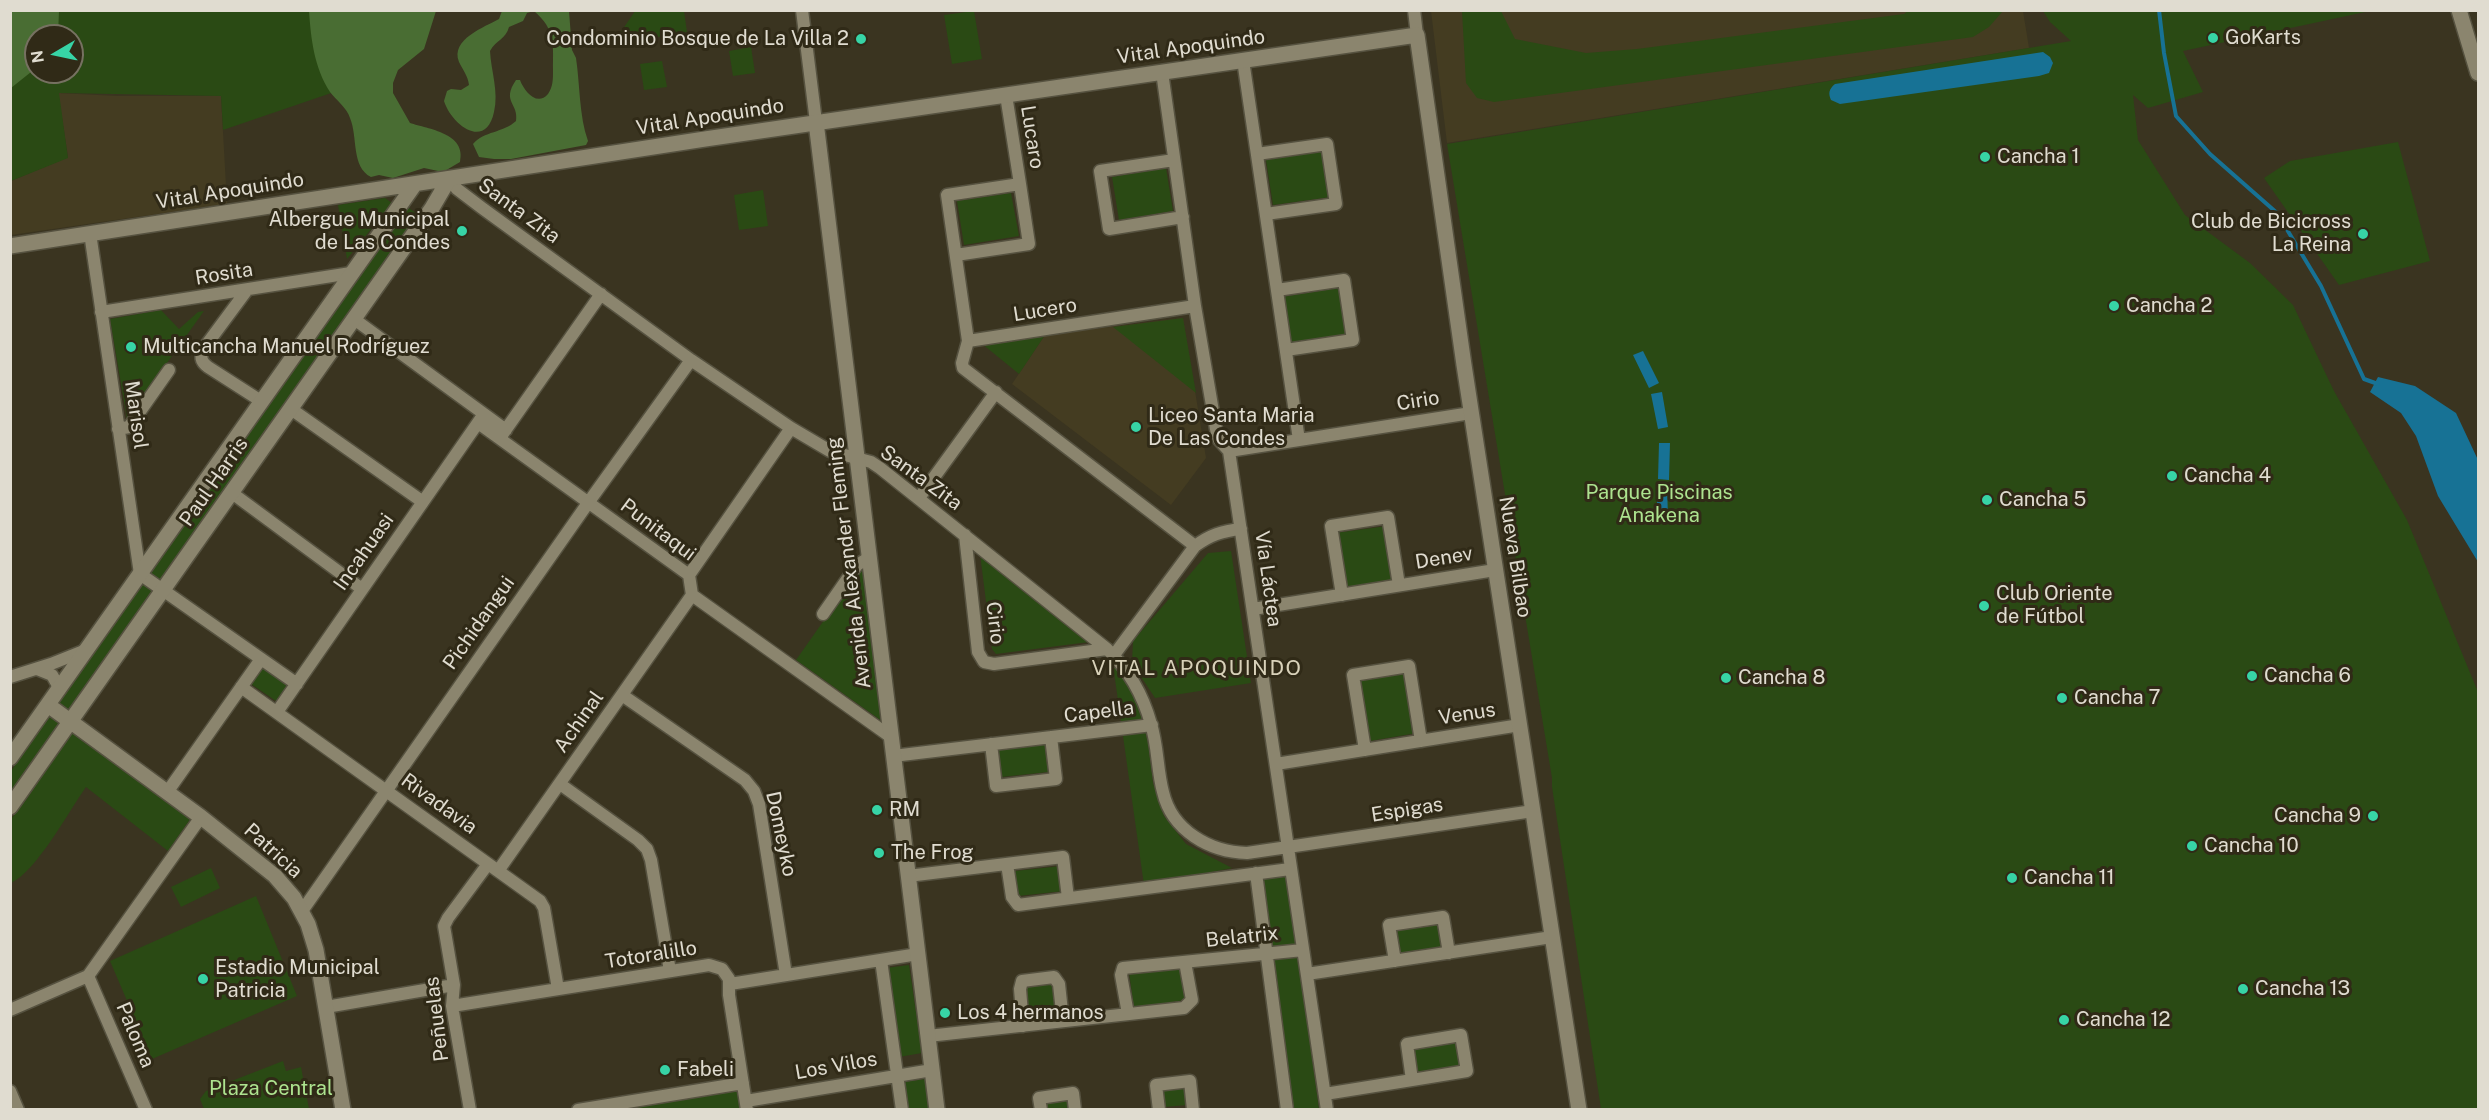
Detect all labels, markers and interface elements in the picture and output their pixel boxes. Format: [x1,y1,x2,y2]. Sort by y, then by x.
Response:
north arrow [24,24,84,84]
street label: Vital Apoquindo [1116,25,1266,69]
place label: GoKarts [2225,26,2301,50]
place label: Condominio Bosque de La Villa 2 [546,27,849,51]
marker: GoKarts [2206,31,2220,45]
marker: Condominio Bosque de La Villa 2 [854,32,868,46]
text: N [27,49,48,64]
street label: Vital Apoquindo [635,93,785,141]
street label: Lucaro [1015,104,1049,170]
place label: Cancha 1 [1997,145,2080,169]
marker: Cancha 1 [1978,150,1992,164]
street label: Vital Apoquindo [155,167,305,215]
street label: Santa Zita [473,173,565,249]
place label: Albergue Municipal de Las Condes [268,208,450,255]
place label: Club de Bicicross La Reina [2191,210,2351,257]
marker: Albergue Municipal de Las Condes [455,224,469,238]
marker: Club de Bicicross La Reina [2356,227,2370,241]
street label: Rosita [193,258,255,290]
street label: Lucero [1011,293,1079,327]
place label: Cancha 2 [2126,294,2212,318]
marker: Cancha 2 [2107,299,2121,313]
place label: Multicancha Manuel Rodríguez [143,335,430,359]
marker: Multicancha Manuel Rodríguez [124,340,138,354]
street label: Marisol [119,379,153,451]
street label: Cirio [1395,386,1441,416]
place label: Liceo Santa Maria De Las Condes [1148,404,1314,451]
marker: Liceo Santa Maria De Las Condes [1129,420,1143,434]
street label: Paul Harris [175,433,253,531]
street label: Avenida Alexander Fleming [822,436,876,690]
street label: Santa Zita [875,440,967,516]
place label: Cancha 4 [2184,464,2271,488]
marker: Cancha 4 [2165,469,2179,483]
park label: Parque Piscinas Anakena [1585,481,1733,528]
place label: Cancha 5 [1999,488,2086,512]
marker: Cancha 5 [1980,493,1994,507]
street label: Punitaqui [616,494,700,566]
street label: Nueva Bilbao [1494,495,1536,619]
street label: Incahuasi [329,509,399,595]
street label: Vía Láctea [1249,530,1287,628]
street label: Denev [1414,542,1474,574]
street label: Pichidangui [438,572,520,674]
place label: Club Oriente de Fútbol [1996,582,2113,629]
marker: Club Oriente de Fútbol [1977,599,1991,613]
street label: Cirio [980,600,1010,646]
district label: VITAL APOQUINDO [1092,656,1302,682]
place label: Cancha 6 [2264,664,2351,688]
place label: Cancha 8 [1738,666,1825,690]
marker: Cancha 6 [2245,669,2259,683]
marker: Cancha 8 [1719,671,1733,685]
street label: Achinal [549,686,609,758]
place label: Cancha 7 [2074,686,2160,710]
marker: Cancha 7 [2055,691,2069,705]
street label: Capella [1062,696,1136,728]
street label: Venus [1437,698,1497,730]
street label: Rivadavia [396,768,482,840]
street label: Domeyko [760,789,802,879]
street label: Espigas [1369,792,1445,828]
place label: RM [889,798,920,822]
marker: RM [870,803,884,817]
place label: Cancha 9 [2274,804,2361,828]
marker: Cancha 9 [2366,809,2380,823]
street label: Patricia [239,819,307,883]
place label: Cancha 10 [2204,834,2299,858]
marker: Cancha 10 [2185,839,2199,853]
place label: The Frog [891,841,974,865]
marker: The Frog [872,846,886,860]
place label: Cancha 11 [2024,866,2115,890]
marker: Cancha 11 [2005,871,2019,885]
street label: Belatrix [1204,921,1280,953]
street label: Totoralillo [604,936,698,974]
place label: Estadio Municipal Patricia [215,956,380,1003]
marker: Estadio Municipal Patricia [196,972,210,986]
street label: Peñuelas [420,975,454,1063]
place label: Cancha 13 [2255,977,2350,1001]
marker: Cancha 13 [2236,982,2250,996]
street label: Paloma [111,999,159,1071]
place label: Los 4 hermanos [957,1001,1104,1025]
marker: Los 4 hermanos [938,1006,952,1020]
place label: Cancha 12 [2076,1008,2170,1032]
marker: Cancha 12 [2057,1013,2071,1027]
street label: Los Vilos [793,1047,879,1085]
place label: Fabeli [677,1058,734,1082]
marker: Fabeli [658,1063,672,1077]
park label: Plaza Central [209,1077,333,1101]

